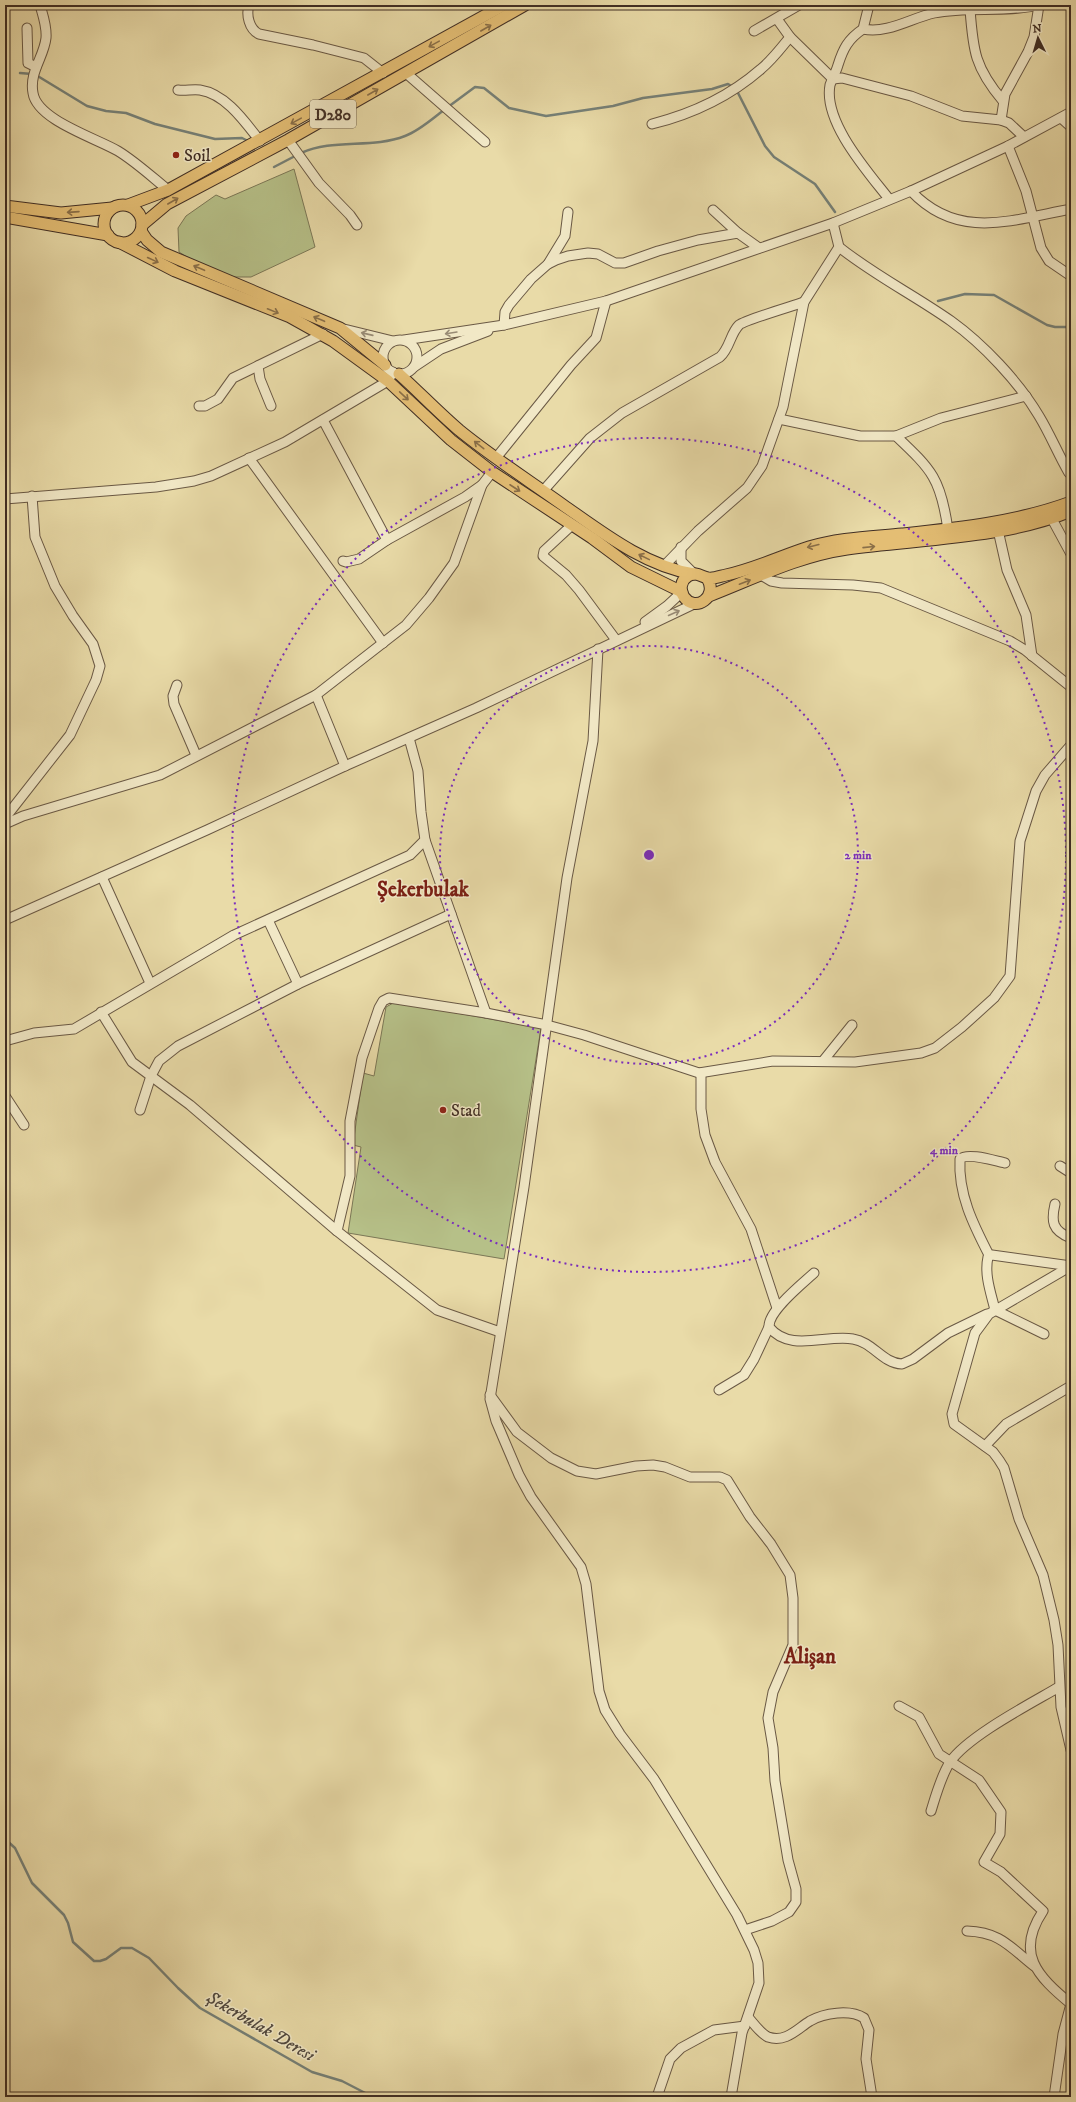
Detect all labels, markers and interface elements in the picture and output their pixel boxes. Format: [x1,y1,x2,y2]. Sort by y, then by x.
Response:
north arrow [1018,18,1058,58]
text: N [1032,22,1042,36]
one-way arrow [480,23,492,31]
one-way arrow [428,41,440,49]
one-way arrow [367,87,379,95]
road number: D280 [310,100,356,128]
one-way arrow [290,118,302,126]
place label: Soil [184,145,211,167]
marker: Soil [171,150,181,160]
one-way arrow [167,197,178,205]
one-way arrow [67,209,80,216]
one-way arrow [147,257,159,264]
one-way arrow [194,264,206,272]
one-way arrow [267,307,279,315]
one-way arrow [313,315,325,323]
one-way arrow [361,329,374,337]
one-way arrow [445,329,458,337]
one-way arrow [399,392,410,401]
one-way arrow [473,440,484,449]
one-way arrow [509,484,520,492]
one-way arrow [806,543,819,550]
one-way arrow [862,543,875,550]
one-way arrow [638,552,650,560]
one-way arrow [738,578,750,585]
one-way arrow [668,609,680,616]
centre of rings [642,848,656,862]
text: 2 min [845,848,872,863]
district label: Şekerbulak [377,877,470,903]
place label: Stad [451,1100,482,1122]
marker: Stad [438,1105,448,1115]
text: 4 min [929,1143,959,1158]
district label: Alişan [783,1644,837,1670]
water label: Şekerbulak Deresi [202,1986,320,2067]

